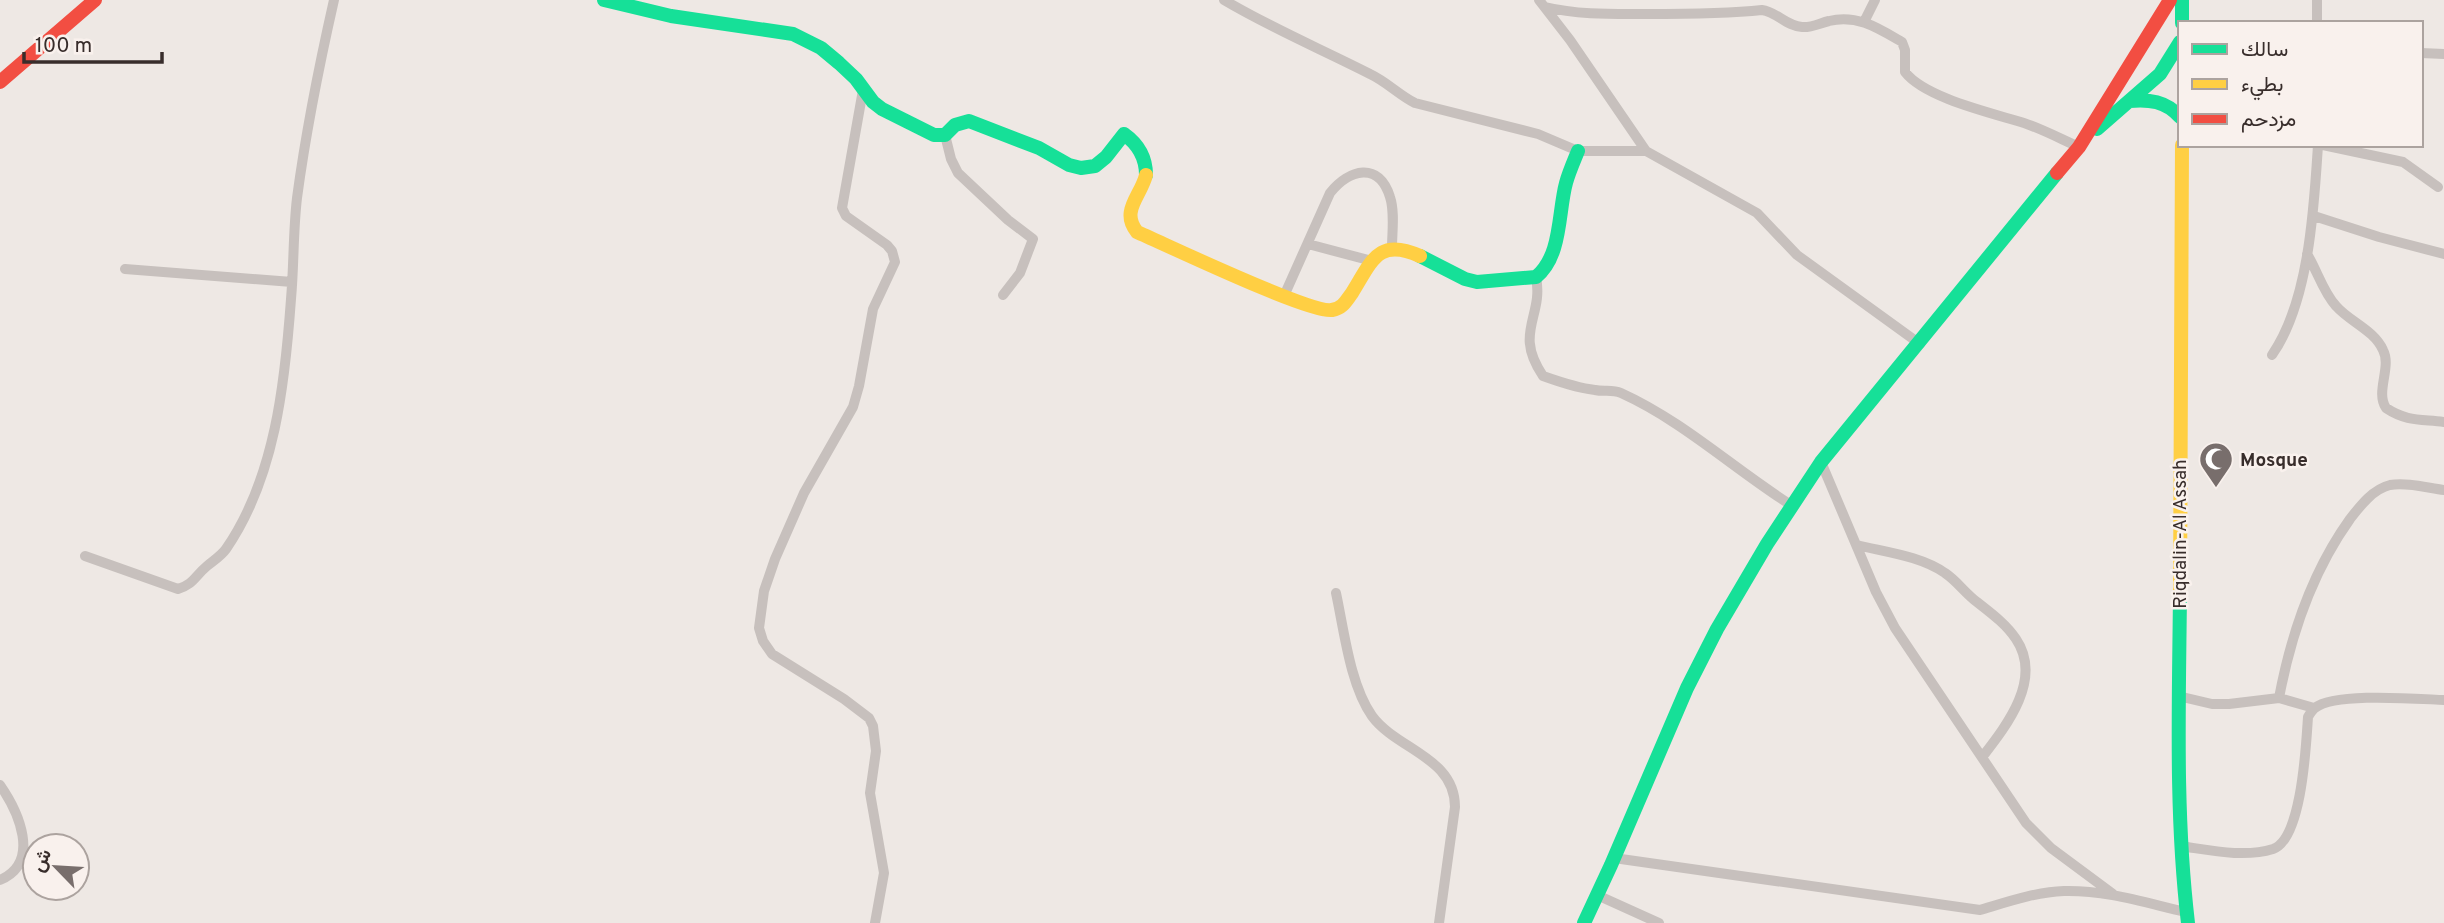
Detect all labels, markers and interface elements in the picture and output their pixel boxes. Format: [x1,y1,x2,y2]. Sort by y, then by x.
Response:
scale bar [24,21,163,65]
legend [2178,21,2423,147]
text: 100 m [35,33,92,60]
text: سالك [2241,37,2288,64]
text: بطيء [2241,72,2284,101]
text: مزدحم [2241,107,2296,134]
mosque icon: Mosque [2197,440,2235,489]
place label: Mosque [2240,449,2308,473]
street label: Riqdalin-Al Assah [2169,459,2193,609]
north arrow [21,832,91,902]
text: ش [27,845,58,876]

